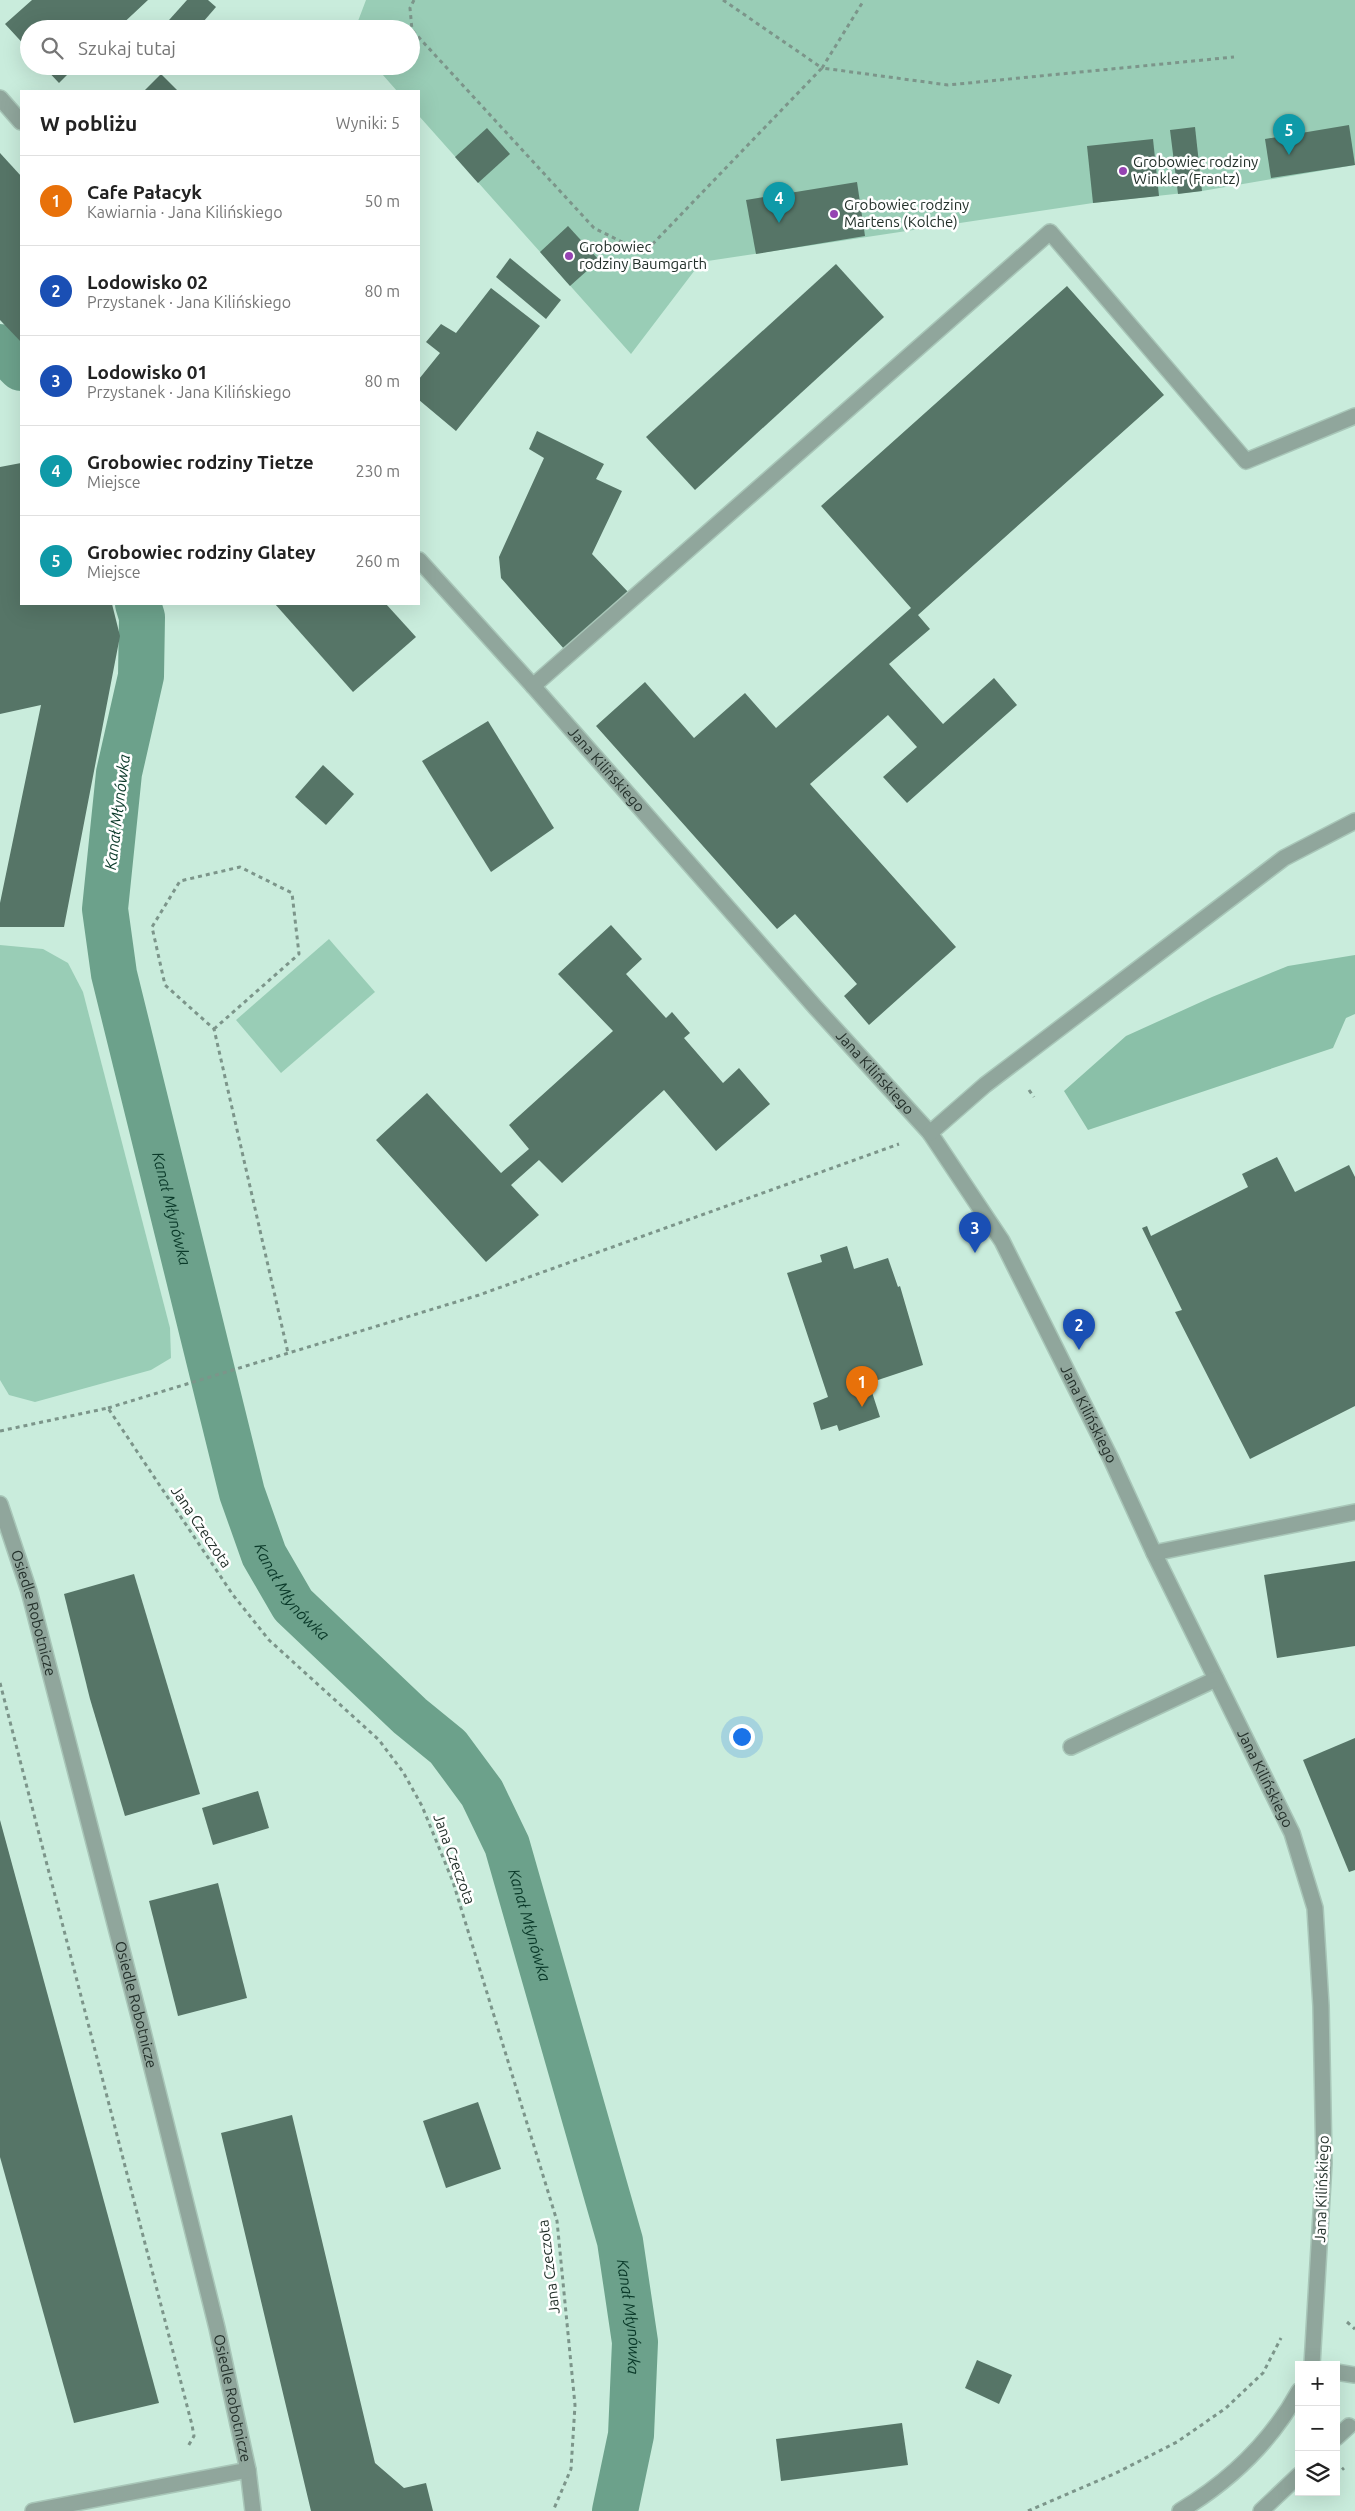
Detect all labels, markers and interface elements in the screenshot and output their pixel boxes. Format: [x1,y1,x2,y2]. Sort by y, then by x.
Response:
search box [20,20,420,75]
icon: search [38,34,66,62]
text: Szukaj tutaj [78,37,176,59]
text: W pobliżu [40,111,137,135]
text: Wyniki: 5 [336,114,400,132]
pin: 5 [1273,114,1305,155]
place label: Grobowiec rodziny Winkler (Frantz) [1133,153,1258,187]
marker: Grobowiec rodziny Winkler (Frantz) [1117,165,1129,177]
text: Cafe Pałacyk [87,181,202,203]
pin: 4 [763,182,795,223]
text: 1 [51,192,61,210]
text: 50 m [364,192,400,210]
place label: Grobowiec rodziny Martens (Kolche) [844,196,969,230]
text: Kawiarnia · Jana Kilińskiego [87,203,283,221]
marker: Grobowiec rodziny Martens (Kolche) [828,208,840,220]
place label: Grobowiec rodziny Baumgarth [579,238,707,272]
marker: Grobowiec rodziny Baumgarth [563,250,575,262]
text: Lodowisko 02 [87,271,208,293]
text: 2 [51,282,61,300]
text: 80 m [364,282,400,300]
text: Przystanek · Jana Kilińskiego [87,293,291,311]
text: Lodowisko 01 [87,361,208,383]
text: 3 [51,372,61,390]
text: 80 m [364,372,400,390]
text: Przystanek · Jana Kilińskiego [87,383,291,401]
text: Grobowiec rodziny Tietze [87,451,314,473]
text: 4 [51,462,61,480]
text: 230 m [355,462,400,480]
text: Miejsce [87,473,141,491]
text: Grobowiec rodziny Glatey [87,541,316,563]
text: 5 [51,552,61,570]
text: 260 m [355,552,400,570]
text: Miejsce [87,563,141,581]
street label: Jana Kilińskiego [565,723,649,815]
water label: Kanał Młynówka [101,753,133,871]
street label: Jana Kilińskiego [833,1027,918,1118]
water label: Kanał Młynówka [149,1150,195,1268]
pin: 3 [959,1212,991,1253]
pin: 2 [1063,1309,1095,1350]
street label: Jana Kilińskiego [1057,1362,1121,1466]
pin: 1 [846,1366,878,1407]
street label: Jana Czeczota [168,1483,235,1571]
water label: Kanał Młynówka [252,1541,333,1644]
street label: Osiedle Robotnicze [8,1547,60,1678]
your location [729,1724,755,1750]
street label: Jana Kilińskiego [1234,1726,1297,1830]
street label: Jana Czeczota [430,1811,479,1906]
water label: Kanał Młynówka [505,1867,555,1984]
street label: Osiedle Robotnicze [112,1939,161,2070]
street label: Jana Kilińskiego [1311,2135,1332,2243]
street label: Jana Czeczota [534,2219,563,2315]
water label: Kanał Młynówka [614,2258,644,2375]
street label: Osiedle Robotnicze [211,2332,255,2463]
map controls [1295,2361,1340,2496]
button: + [1295,2361,1340,2406]
button: − [1295,2406,1340,2451]
button: layers [1295,2451,1340,2496]

